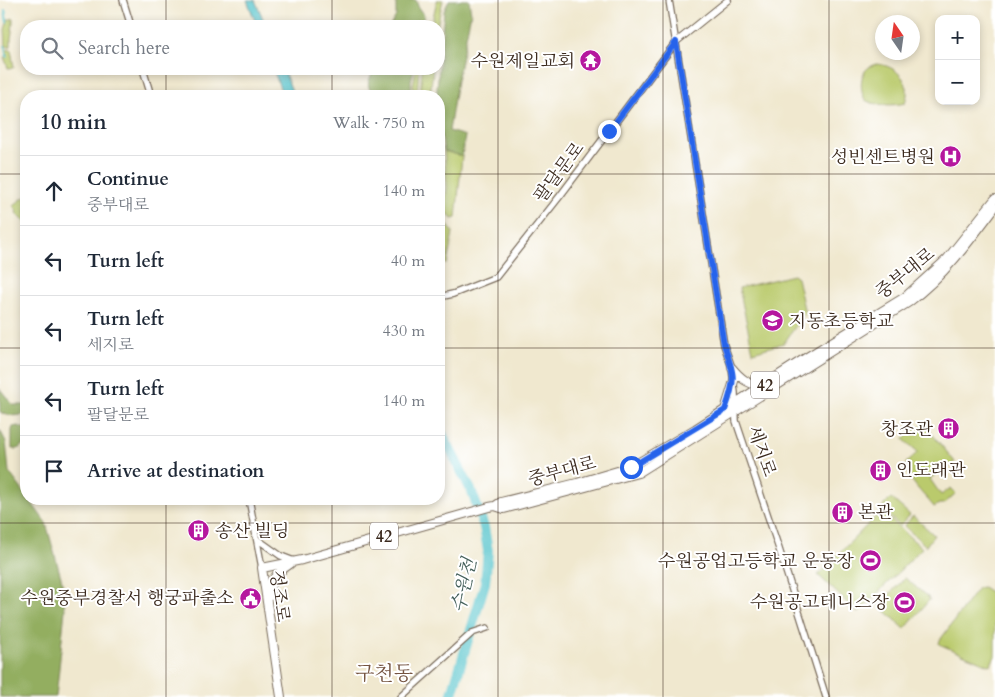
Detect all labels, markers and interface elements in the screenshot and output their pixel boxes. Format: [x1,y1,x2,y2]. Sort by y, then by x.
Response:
north arrow [875,15,920,60]
map controls [935,15,980,105]
button: + [935,15,980,60]
search box [20,20,445,75]
icon: search [38,34,66,62]
text: Search here [78,35,170,61]
place label: 수원제일교회 [471,49,575,74]
temple icon: 수원제일교회 [579,49,603,73]
button: − [935,60,980,105]
text: 10 min [40,108,107,137]
text: Walk · 750 m [333,112,425,134]
route end [598,120,621,143]
street label: 팔달문로 [528,137,590,208]
place label: 성빈센트병원 [831,145,935,170]
hospital icon: 성빈센트병원 [939,145,963,169]
text: Continue [87,166,169,192]
icon: ahead [40,177,68,205]
text: 140 m [383,180,425,202]
text: 중부대로 [87,194,149,216]
street label: 중부대로 [870,242,940,305]
icon: left [40,247,68,275]
text: Turn left [87,248,164,274]
text: 40 m [391,250,425,272]
text: Turn left [87,306,164,332]
school or university icon: 지동초등학교 [761,309,785,333]
place label: 지동초등학교 [789,309,894,334]
icon: left [40,317,68,345]
text: 430 m [383,320,425,342]
text: 세지로 [87,334,133,356]
road number: 42 [751,372,779,398]
text: Turn left [87,376,164,402]
icon: left [40,387,68,415]
text: 140 m [383,390,425,412]
text: 팔달문로 [87,404,149,426]
place label: 창조관 [881,417,934,442]
building icon: 창조관 [937,417,961,441]
street label: 세지로 [741,422,782,480]
street label: 중부대로 [525,450,599,493]
route start [620,456,643,479]
icon: arrive [40,457,68,485]
text: Arrive at destination [87,458,264,484]
building icon: 인도래관 [868,458,892,482]
place label: 인도래관 [896,458,966,483]
building icon: 본관 [830,500,854,524]
place label: 본관 [858,500,893,525]
building icon: 송산 빌딩 [187,519,211,543]
place label: 송산 빌딩 [215,519,289,544]
road number: 42 [370,522,398,550]
place label: 수원공업고등학교 운동장 [658,549,855,574]
sports icon: 수원공업고등학교 운동장 [858,549,882,573]
water label: 수원천 [445,554,483,615]
street label: 정조로 [263,568,296,624]
place label: 수원중부경찰서 행궁파출소 [21,586,234,611]
public building icon: 수원중부경찰서 행궁파출소 [238,586,262,610]
place label: 수원공고테니스장 [750,590,890,615]
sports icon: 수원공고테니스장 [893,590,917,614]
district label: 구천동 [355,660,413,687]

